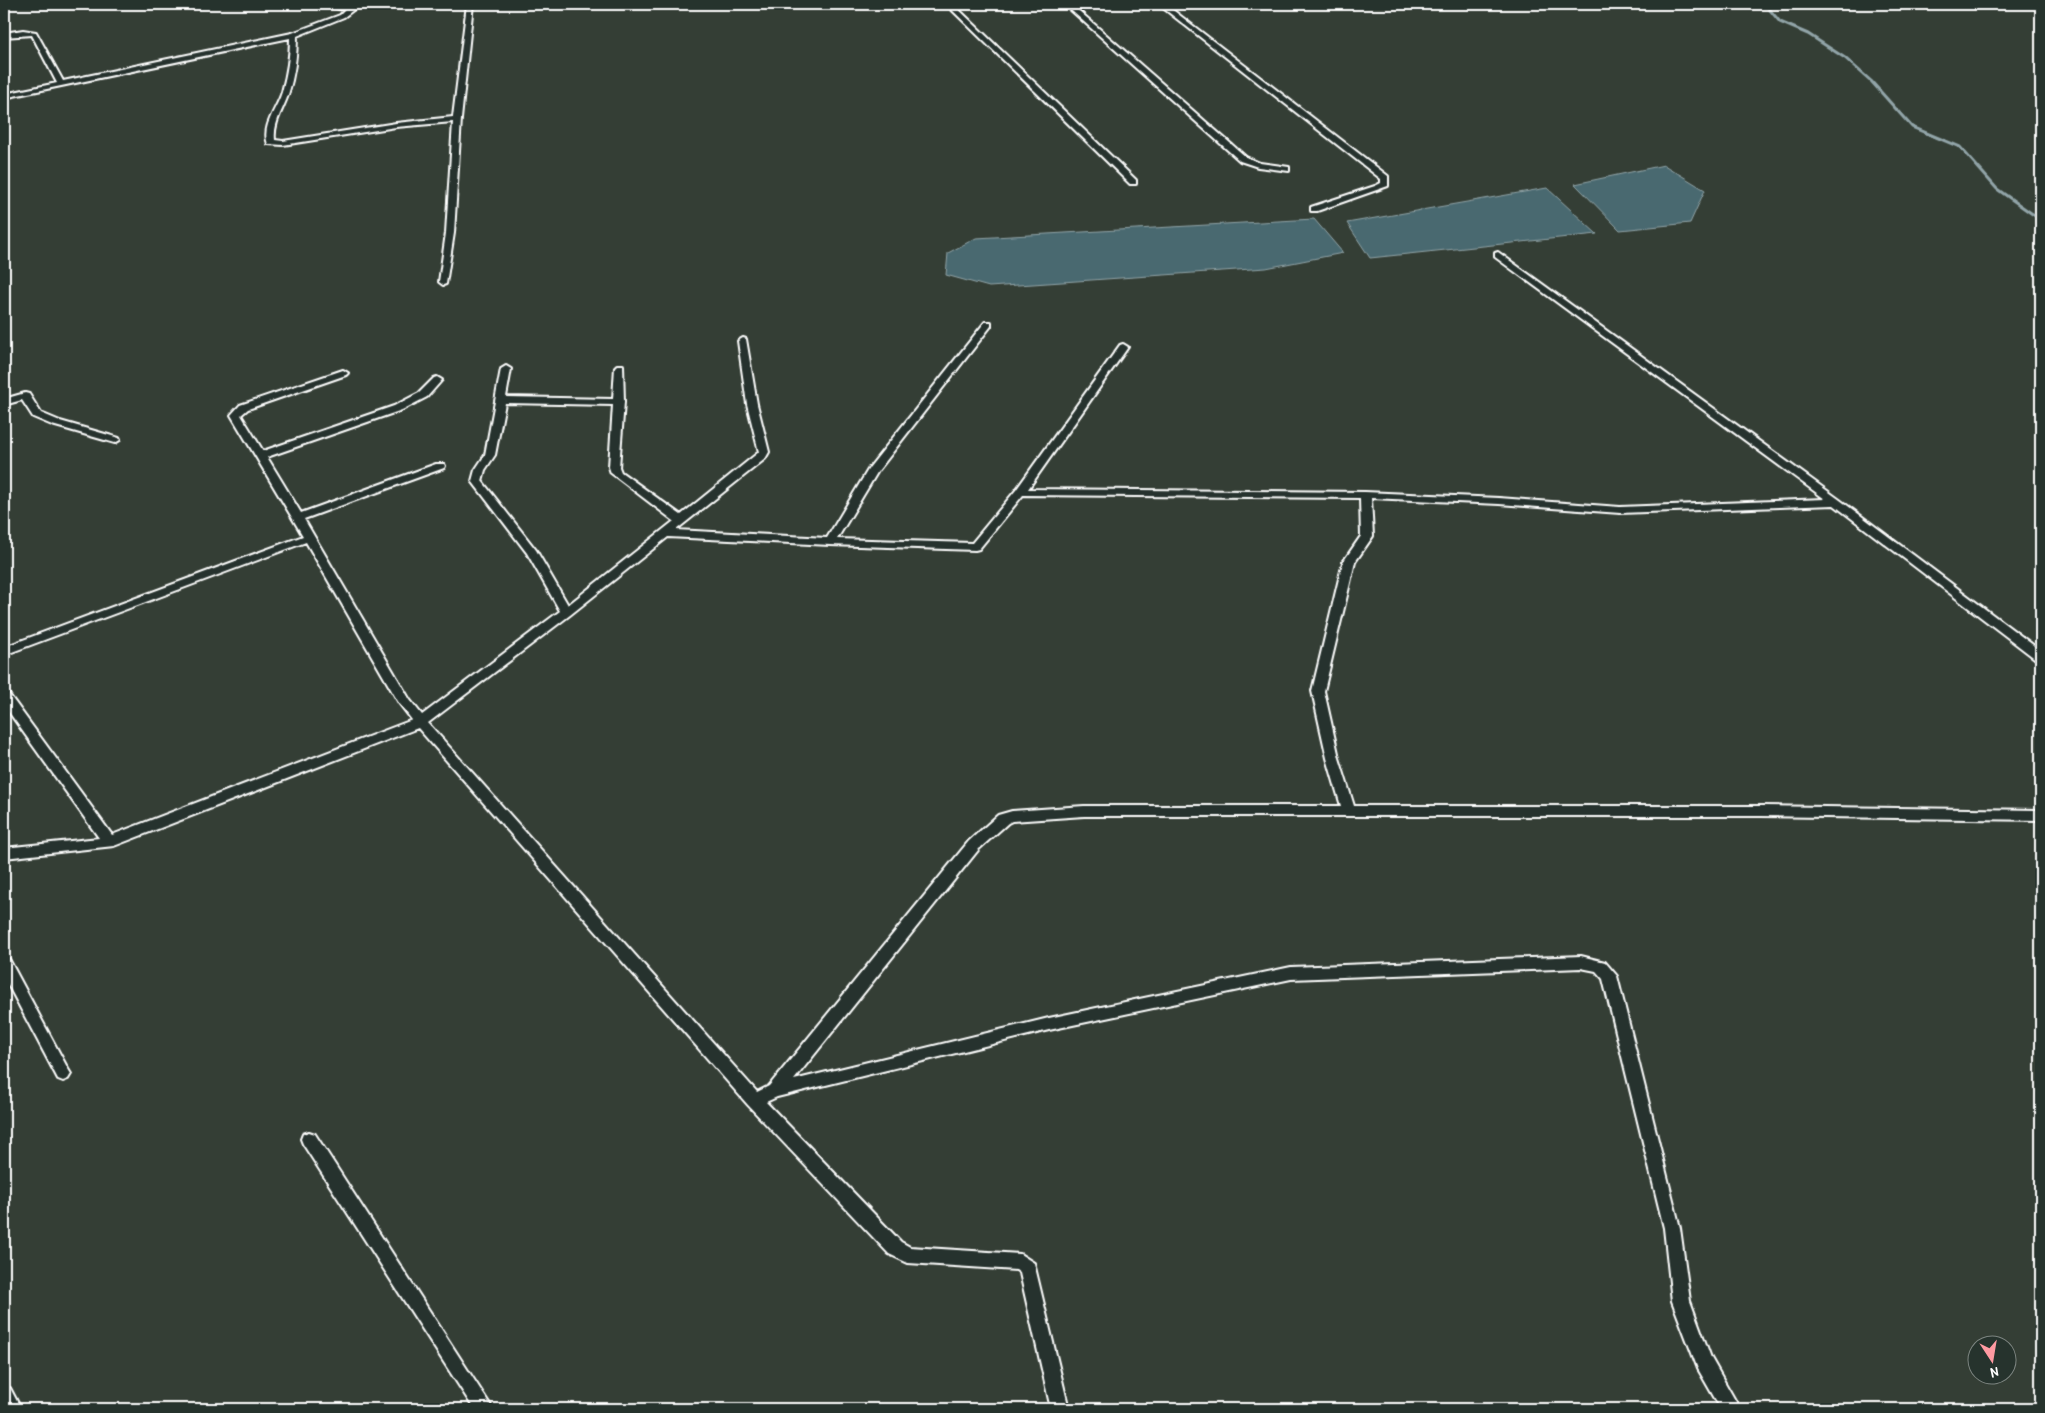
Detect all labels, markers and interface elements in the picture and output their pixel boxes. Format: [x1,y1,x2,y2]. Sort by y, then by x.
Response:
north arrow [1968,1336,2018,1386]
text: N [1989,1363,2000,1383]

